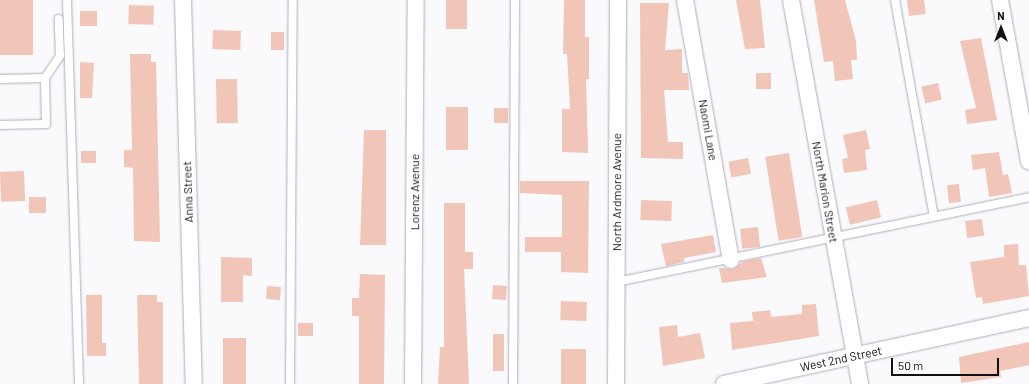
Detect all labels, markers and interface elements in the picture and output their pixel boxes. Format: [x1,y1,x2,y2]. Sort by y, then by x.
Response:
north arrow [981,8,1021,48]
text: N [997,9,1005,22]
street label: Naomi Lane [696,98,720,162]
street label: North Ardmore Avenue [610,133,624,251]
street label: North Marion Street [809,140,841,244]
street label: Lorenz Avenue [408,154,422,230]
street label: Anna Street [180,161,196,223]
street label: West 2nd Street [799,343,883,375]
scale bar [893,350,1001,376]
text: 50 m [898,358,923,372]

